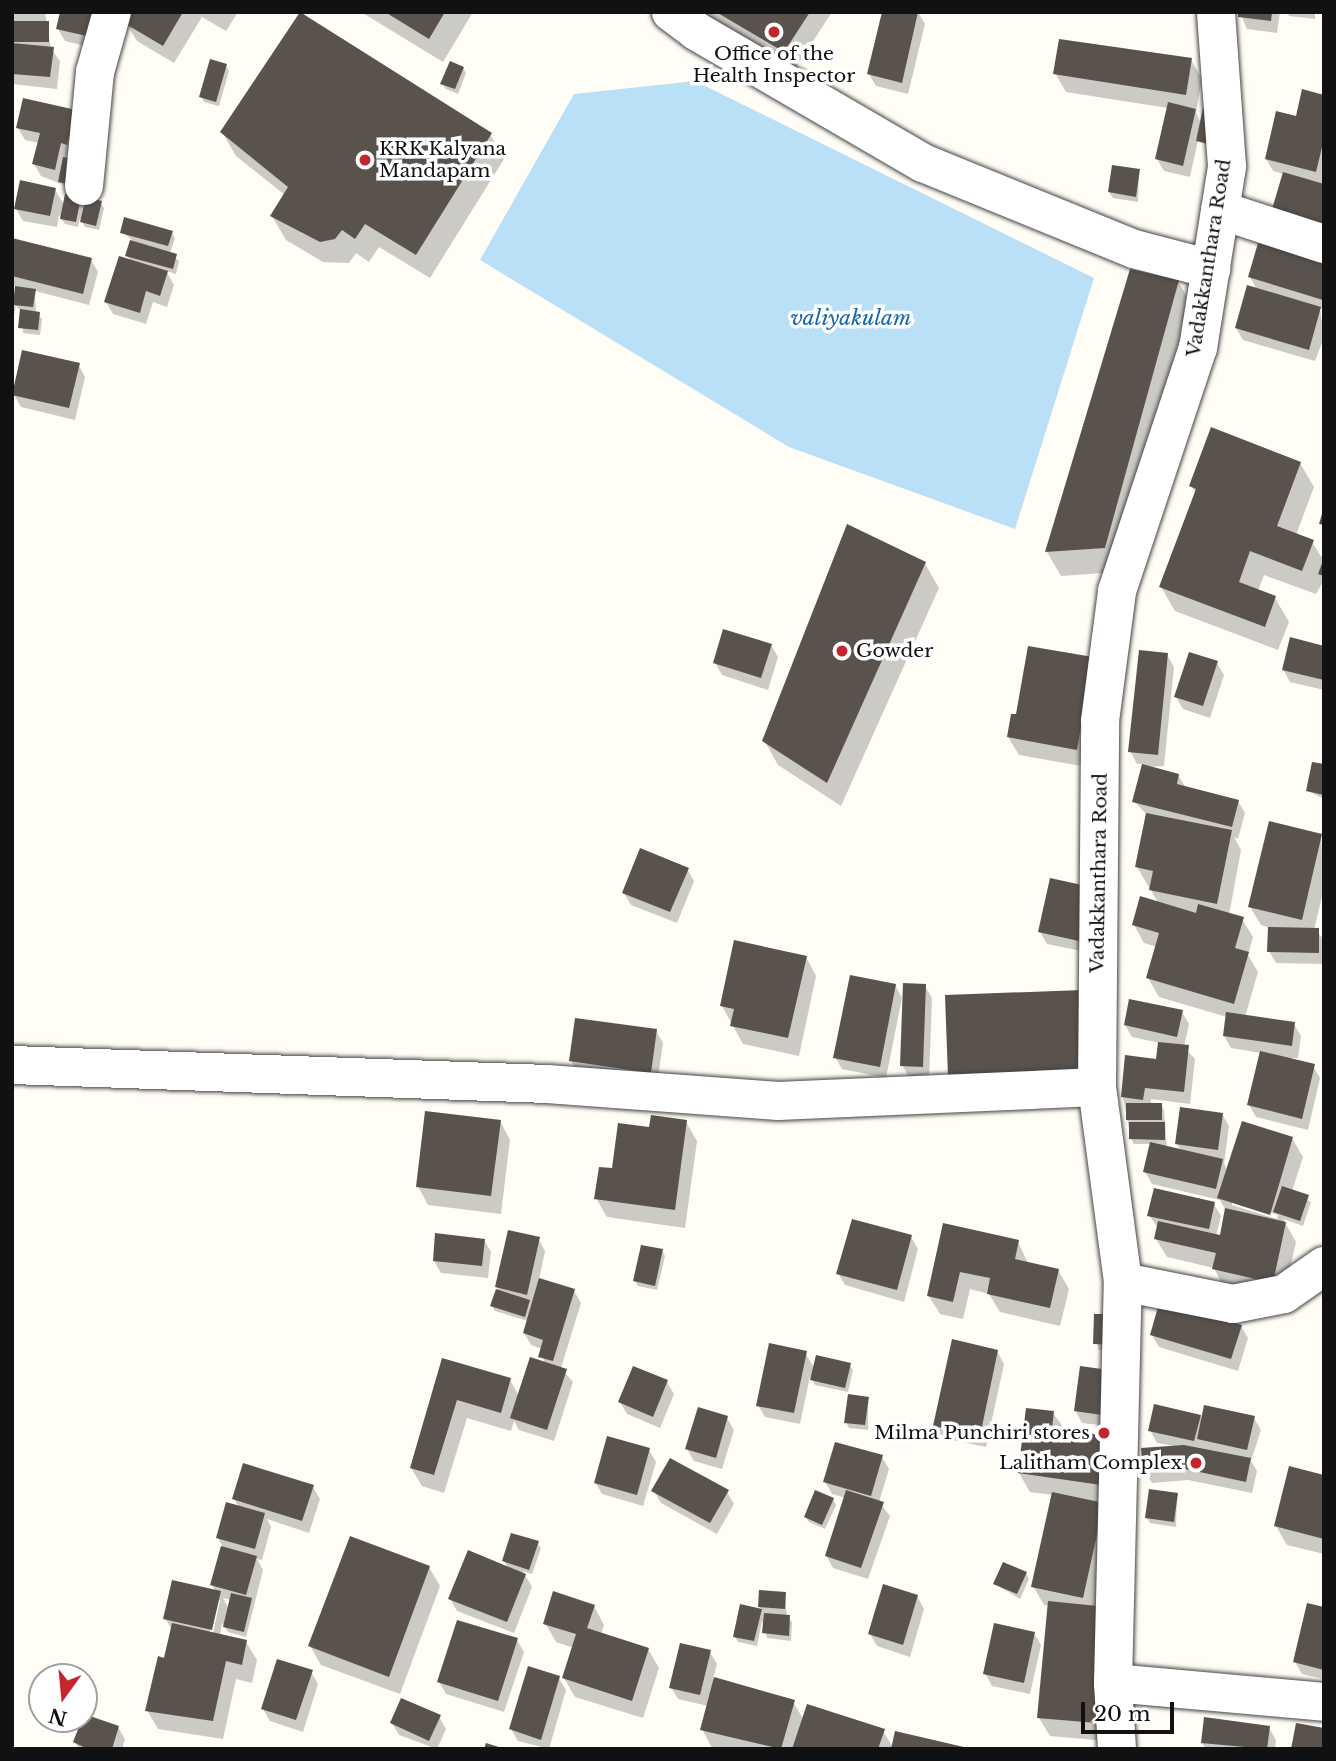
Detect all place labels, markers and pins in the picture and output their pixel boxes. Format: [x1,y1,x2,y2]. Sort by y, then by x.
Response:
marker: Office of the Health Inspector [766,24,782,40]
place label: Office of the Health Inspector [693,43,855,87]
place label: KRK Kalyana Mandapam [379,138,507,182]
marker: KRK Kalyana Mandapam [357,152,373,168]
place label: Gowder [856,640,933,662]
marker: Gowder [834,643,850,659]
place label: Milma Punchiri stores [874,1422,1090,1444]
marker: Milma Punchiri stores [1096,1425,1112,1441]
place label: Lalitham Complex [999,1452,1182,1474]
marker: Lalitham Complex [1188,1455,1204,1471]

